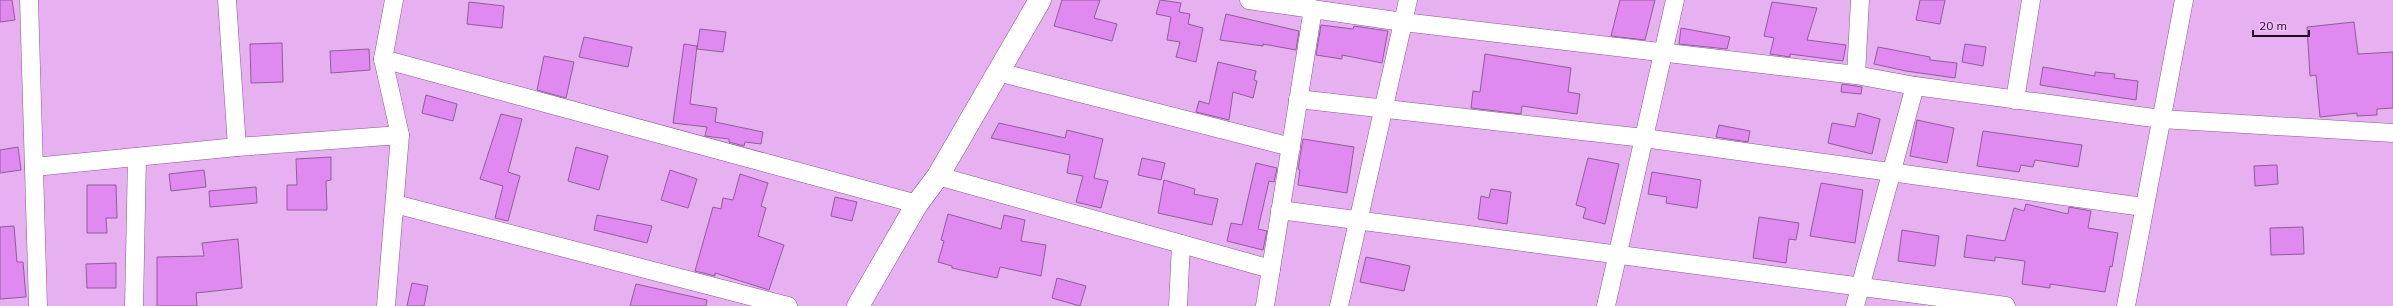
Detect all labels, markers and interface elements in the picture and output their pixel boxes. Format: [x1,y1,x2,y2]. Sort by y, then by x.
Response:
scale bar [2253,12,2309,38]
text: 20 m [2259,18,2287,33]

